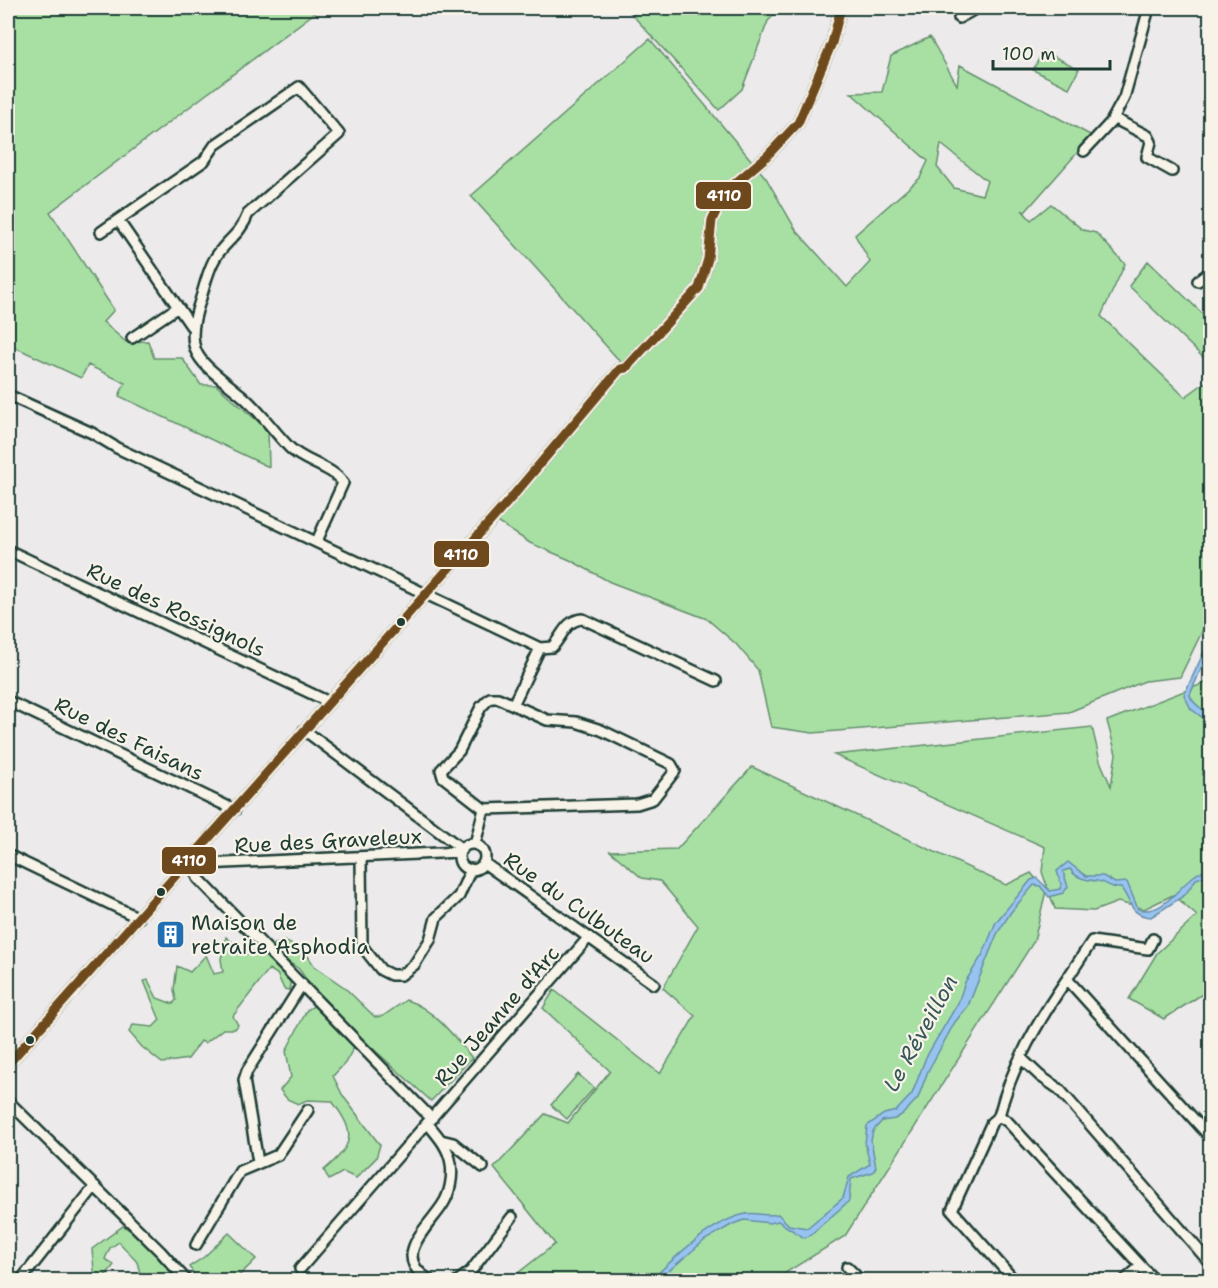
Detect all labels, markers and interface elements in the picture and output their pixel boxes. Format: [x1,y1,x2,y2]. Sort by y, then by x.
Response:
scale bar [993,33,1110,71]
text: 100 m [1002,42,1056,66]
line badge: 4110 [695,181,752,210]
text: 4110 [706,185,742,206]
line badge: 4110 [433,540,490,568]
text: 4110 [443,544,479,565]
street label: Rue des Rossignols [82,556,270,664]
unlabelled marker [395,616,407,628]
street label: Rue des Faisans [50,691,208,787]
street label: Rue des Graveleux [234,822,422,860]
street label: Rue du Culbuteau [498,845,660,971]
line badge: 4110 [161,846,217,875]
text: 4110 [171,850,207,871]
unlabelled marker [155,886,167,898]
place label: Maison de retraite Asphodia [191,909,369,961]
building icon: Maison de retraite Asphodia [154,919,186,951]
street label: Rue Jeanne d'Arc [428,940,566,1092]
water label: Le Réveillon [876,970,964,1097]
unlabelled marker [24,1034,36,1046]

